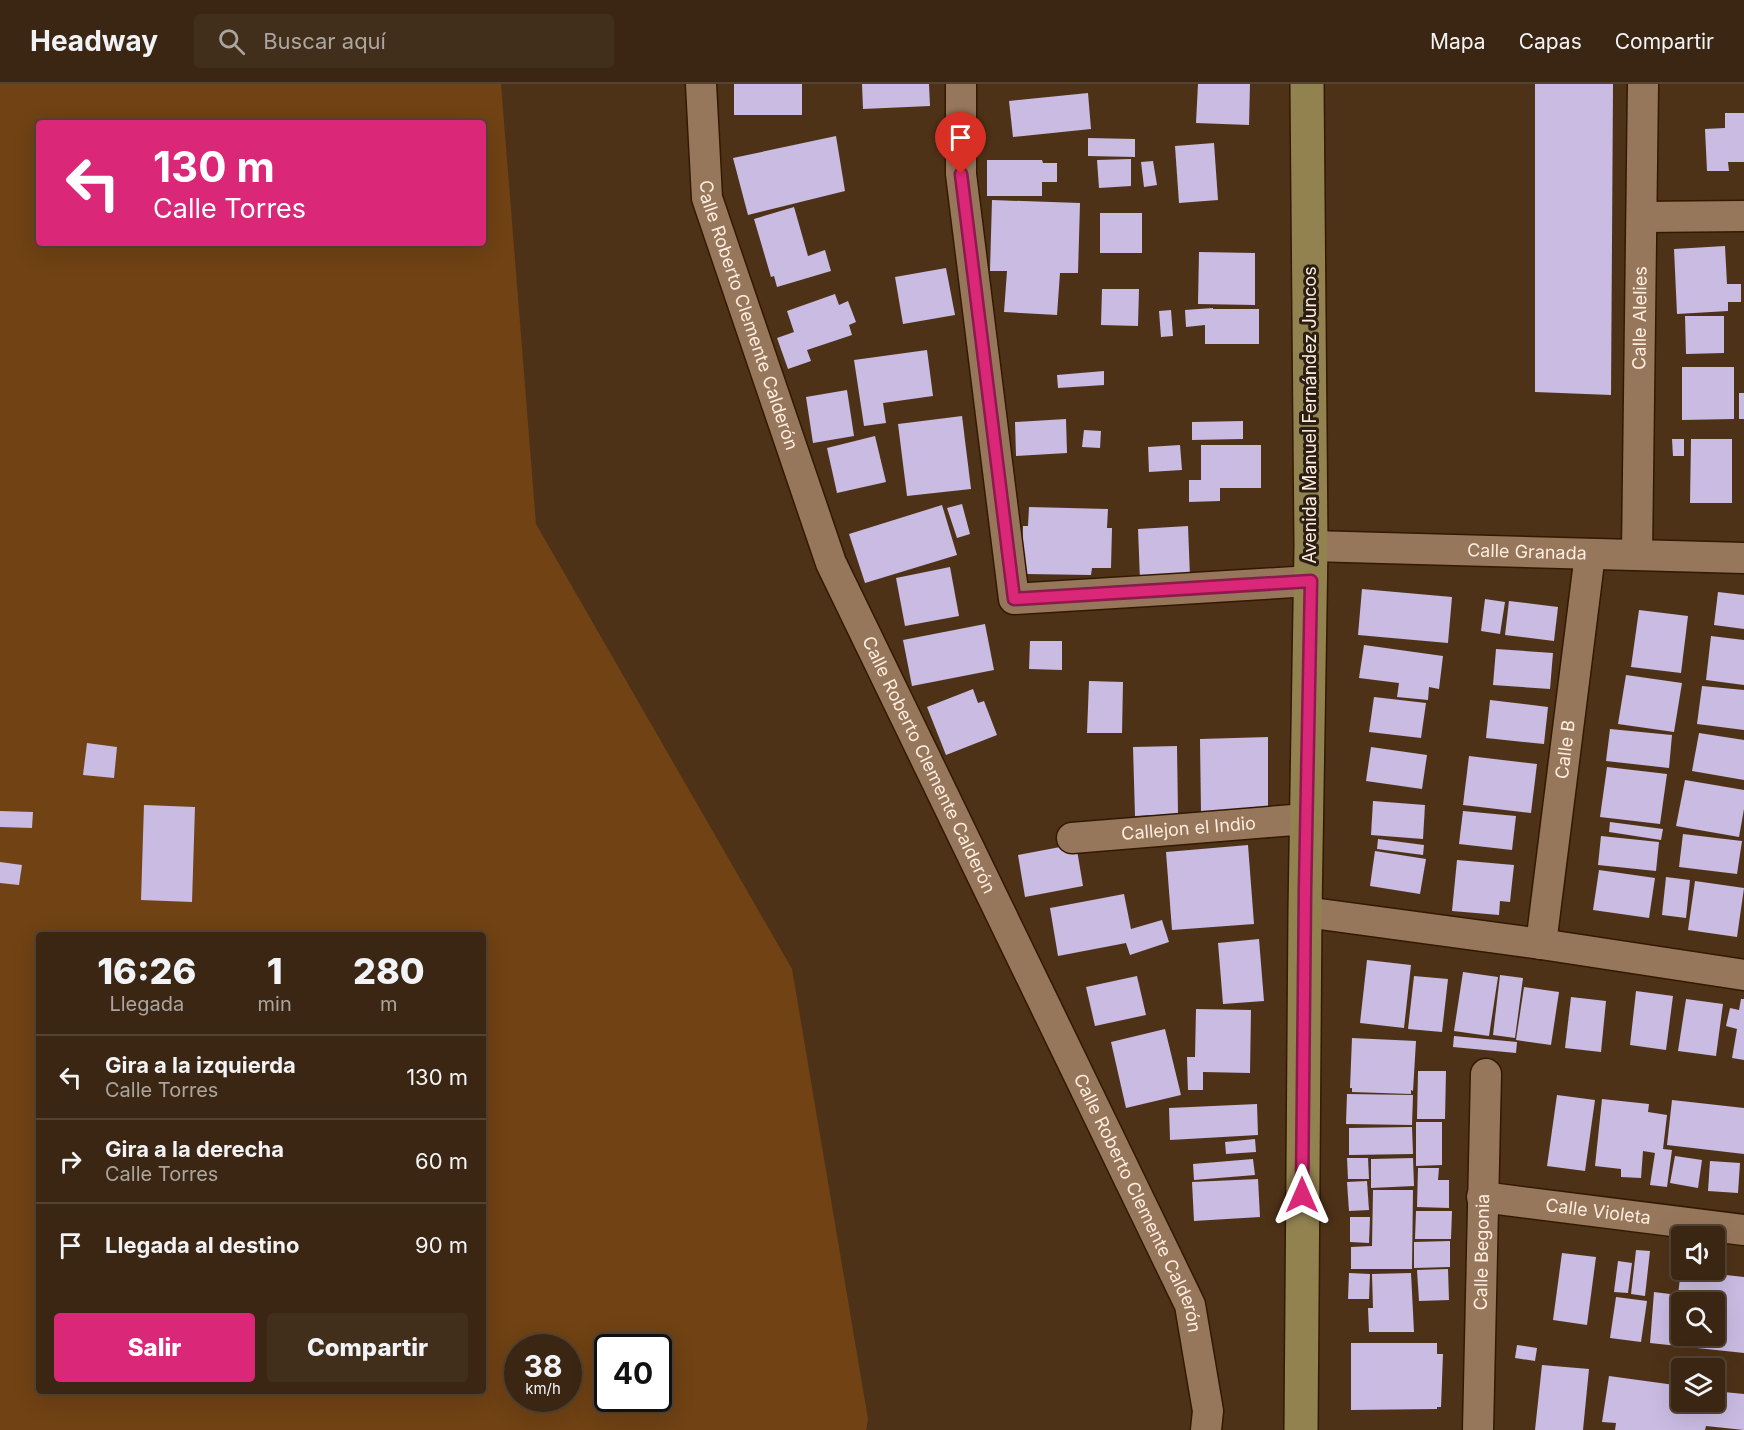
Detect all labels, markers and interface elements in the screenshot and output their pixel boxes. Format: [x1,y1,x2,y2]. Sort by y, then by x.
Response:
search box [194,14,614,68]
text: Headway [30,24,158,58]
icon: search [215,25,248,58]
text: Buscar aquí [263,28,386,54]
text: Mapa [1430,29,1486,54]
text: Capas [1519,29,1582,54]
text: Compartir [1615,29,1714,54]
pin [935,112,986,174]
icon: arrive [944,121,977,154]
text: 130 m [153,141,275,192]
icon: left [54,144,132,222]
street label: Calle Roberto Clemente Calderón [696,180,803,453]
text: Calle Torres [153,192,306,225]
street label: Avenida Manuel Fernández Juncos [1299,266,1320,564]
street label: Calle Alelies [1628,266,1651,370]
street label: Calle Granada [1467,539,1587,564]
street label: Calle Roberto Clemente Calderón [858,633,1000,897]
street label: Calle B [1551,719,1579,780]
street label: Callejon el Indio [1120,812,1257,844]
text: 16:26 [97,949,196,993]
text: 1 [267,949,283,993]
text: 280 [353,949,425,993]
text: Llegada [109,992,184,1016]
text: min [258,992,292,1016]
text: m [380,992,398,1016]
text: Gira a la izquierda [105,1052,296,1078]
icon: left [54,1061,87,1094]
text: 130 m [406,1064,468,1090]
street label: Calle Roberto Clemente Calderón [1070,1070,1205,1334]
text: Calle Torres [105,1078,218,1102]
text: Gira a la derecha [105,1136,284,1162]
icon: right [54,1145,87,1178]
text: 60 m [415,1148,468,1174]
text: Calle Torres [105,1162,218,1186]
position arrow [1270,1163,1334,1227]
street label: Calle Begonia [1470,1193,1493,1311]
street label: Calle Violeta [1544,1194,1652,1228]
map controls [1671,1226,1725,1412]
button: sound [1671,1226,1725,1280]
icon: arrive [54,1229,87,1262]
text: Llegada al destino [105,1232,299,1258]
text: 90 m [415,1232,468,1258]
button: search [1671,1292,1725,1346]
button: Salir [54,1313,255,1382]
button: Compartir [267,1313,468,1382]
speed limit sign: 40 [594,1334,672,1412]
text: 38 [524,1348,562,1384]
button: layers [1671,1358,1725,1412]
text: km/h [525,1379,561,1398]

